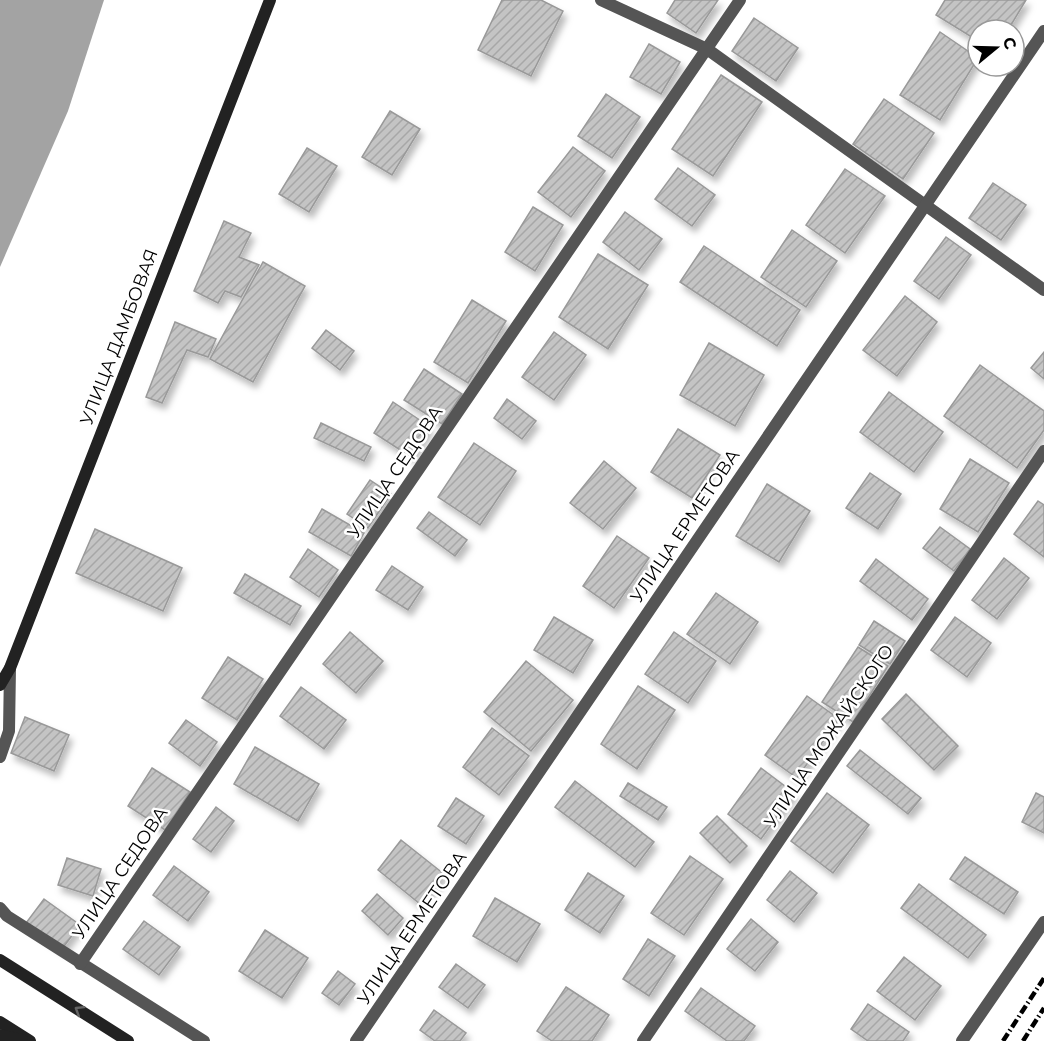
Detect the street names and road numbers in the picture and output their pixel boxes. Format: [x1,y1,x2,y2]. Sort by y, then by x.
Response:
street label: УЛИЦА ДАМБОВАЯ [75,246,163,428]
street label: УЛИЦА СЕДОВА [343,401,448,542]
street label: УЛИЦА ЕРМЕТОВА [626,445,745,607]
street label: УЛИЦА МОЖАЙСКОГО [759,640,899,832]
street label: УЛИЦА СЕДОВА [68,802,173,943]
street label: УЛИЦА ЕРМЕТОВА [353,847,472,1009]

